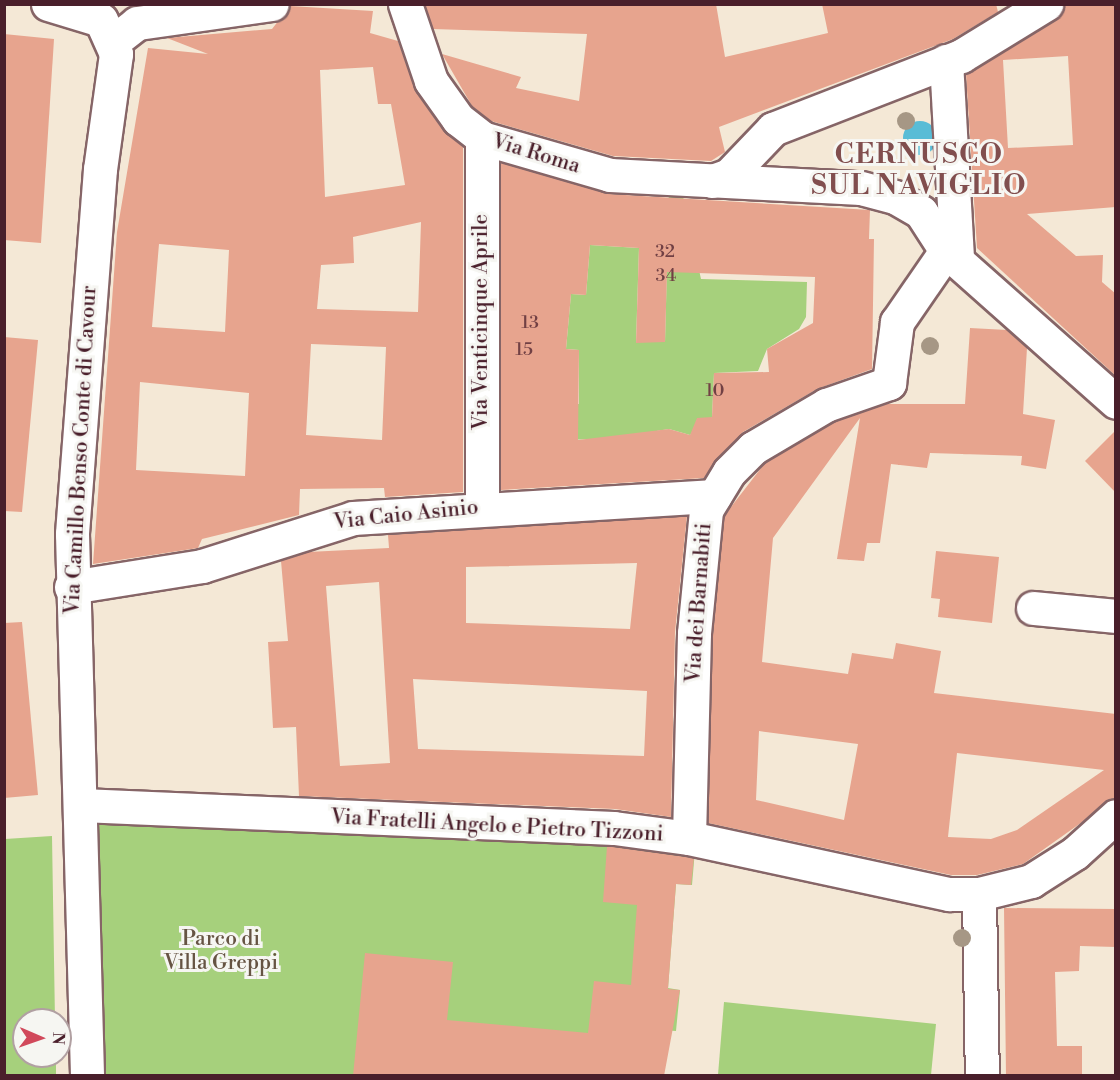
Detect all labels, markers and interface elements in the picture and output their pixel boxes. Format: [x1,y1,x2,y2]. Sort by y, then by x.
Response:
street label: Via Roma [489,129,583,179]
district label: CERNUSCO SUL NAVIGLIO [811,139,1027,202]
street label: Via Venticinque Aprile [468,214,494,430]
house number: 32 [655,241,675,263]
house number: 34 [656,265,676,287]
street label: Via Camillo Benso Conte di Cavour [60,285,102,615]
house number: 13 [521,312,539,334]
house number: 15 [515,339,533,361]
house number: 10 [705,380,725,402]
street label: Via Caio Asinio [332,495,480,535]
street label: Via dei Barnabiti [681,522,717,684]
street label: Via Fratelli Angelo e Pietro Tizzoni [330,805,664,847]
park label: Parco di Villa Greppi [164,926,278,976]
north arrow [12,1008,72,1068]
text: N [48,1032,68,1045]

